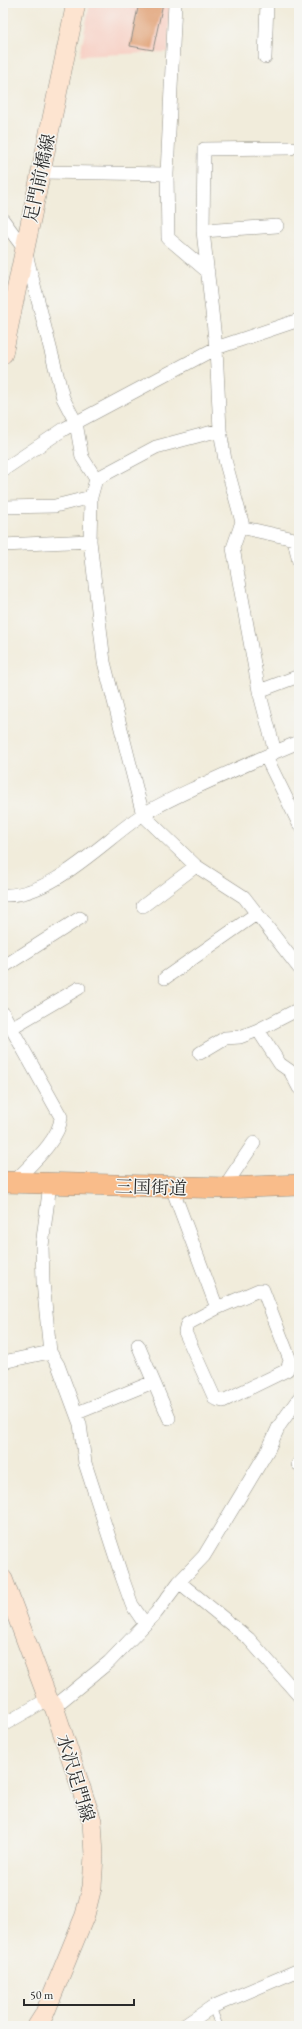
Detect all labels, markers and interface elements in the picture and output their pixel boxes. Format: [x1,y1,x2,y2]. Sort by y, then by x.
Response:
street label: 足門前橋線 [18,132,60,224]
street label: 三国街道 [115,1174,187,1200]
street label: 水沢足門線 [52,1732,100,1824]
scale bar [24,1981,134,2007]
text: 50 m [30,1987,54,2003]

